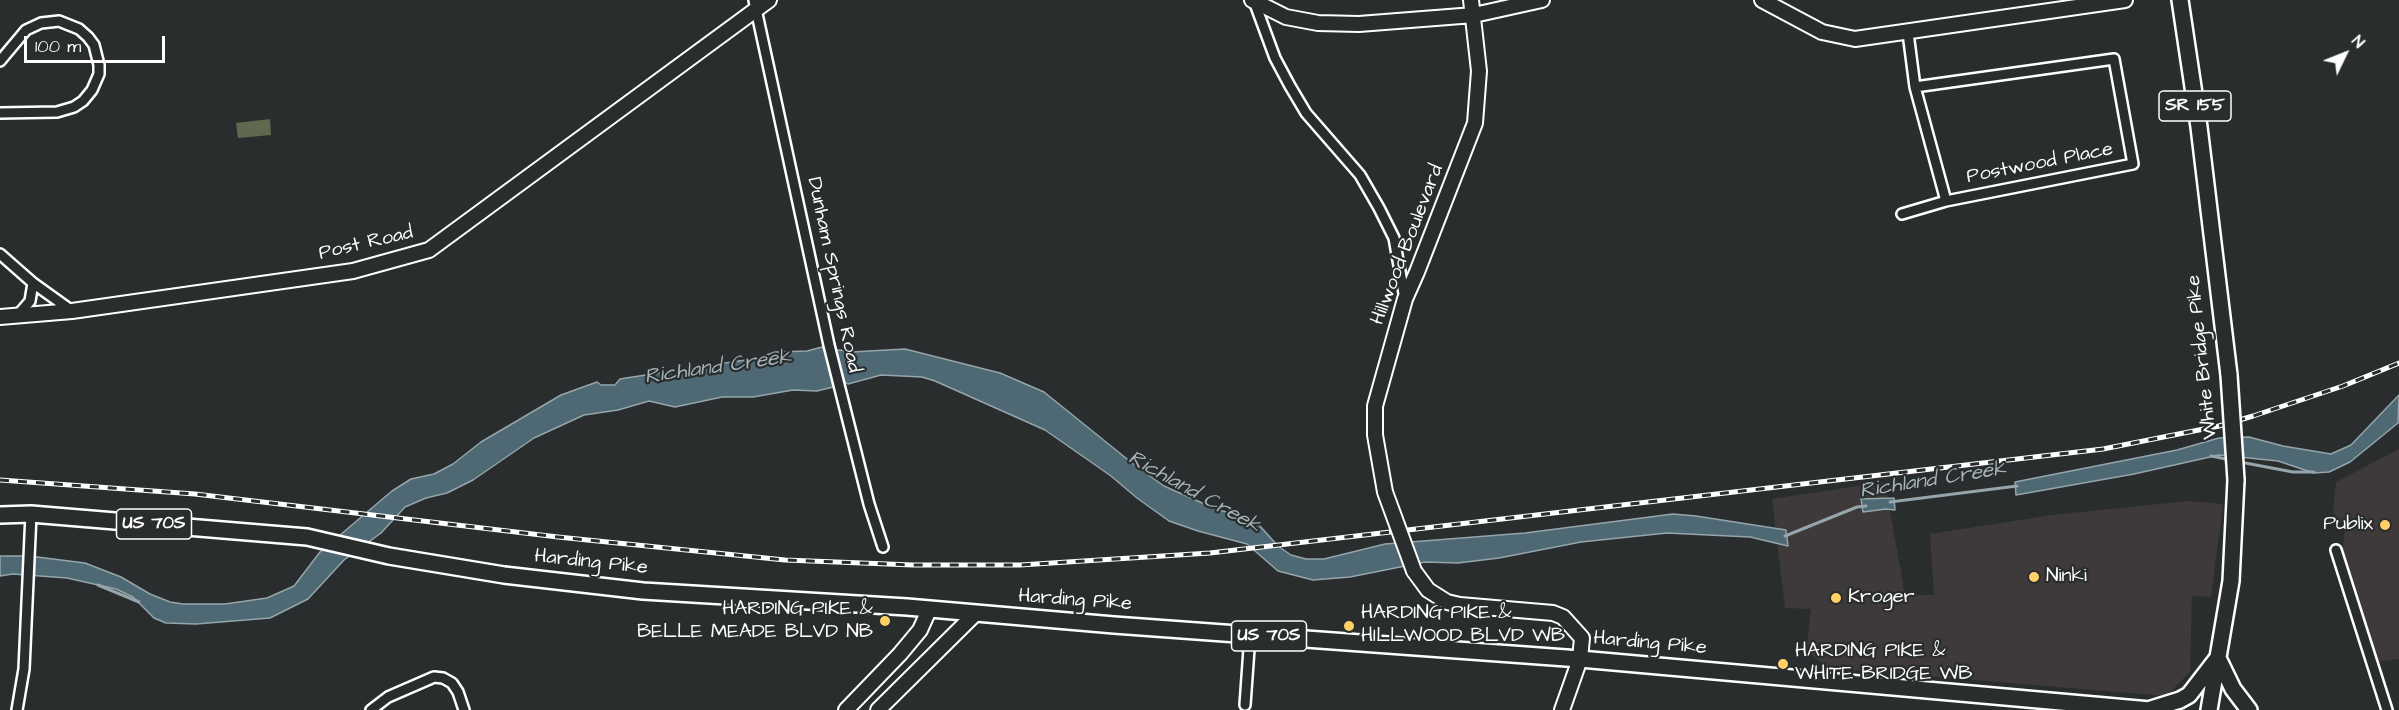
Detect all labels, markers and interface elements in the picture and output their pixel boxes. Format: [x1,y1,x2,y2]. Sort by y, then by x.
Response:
scale bar [27,24,168,62]
north arrow [2315,24,2375,84]
text: N [2347,31,2370,53]
text: 100 m [35,34,81,59]
road number: SR 155 [2159,91,2231,121]
street label: Postwood Place [1965,138,2115,190]
street label: Hillwood Boulevard [1366,161,1450,329]
street label: Dunham Springs Road [801,175,865,375]
street label: Post Road [316,222,416,266]
street label: White Bridge Pike [2182,274,2224,440]
water label: Richland Creek [643,345,793,391]
water label: Richland Creek [1123,446,1265,540]
water label: Richland Creek [1858,457,2008,505]
road number: US 70S [116,509,192,539]
place label: Publix [2323,513,2373,537]
marker: Publix [2378,518,2392,532]
street label: Harding Pike [533,545,649,581]
place label: Ninki [2046,565,2087,589]
marker: Ninki [2027,570,2041,584]
street label: Harding Pike [1017,585,1133,617]
place label: Kroger [1848,586,1915,610]
marker: Kroger [1829,591,1843,605]
place label: HARDING PIKE & BELLE MEADE BLVD NB [637,598,873,645]
place label: HARDING PIKE & HILLWOOD BLVD WB [1361,602,1565,649]
marker: HARDING PIKE & BELLE MEADE BLVD NB [878,614,892,628]
marker: HARDING PIKE & HILLWOOD BLVD WB [1342,619,1356,633]
road number: US 70S [1232,621,1306,651]
street label: Harding Pike [1592,627,1708,661]
place label: HARDING PIKE & WHITE BRIDGE WB [1795,640,1972,687]
marker: HARDING PIKE & WHITE BRIDGE WB [1776,657,1790,671]

